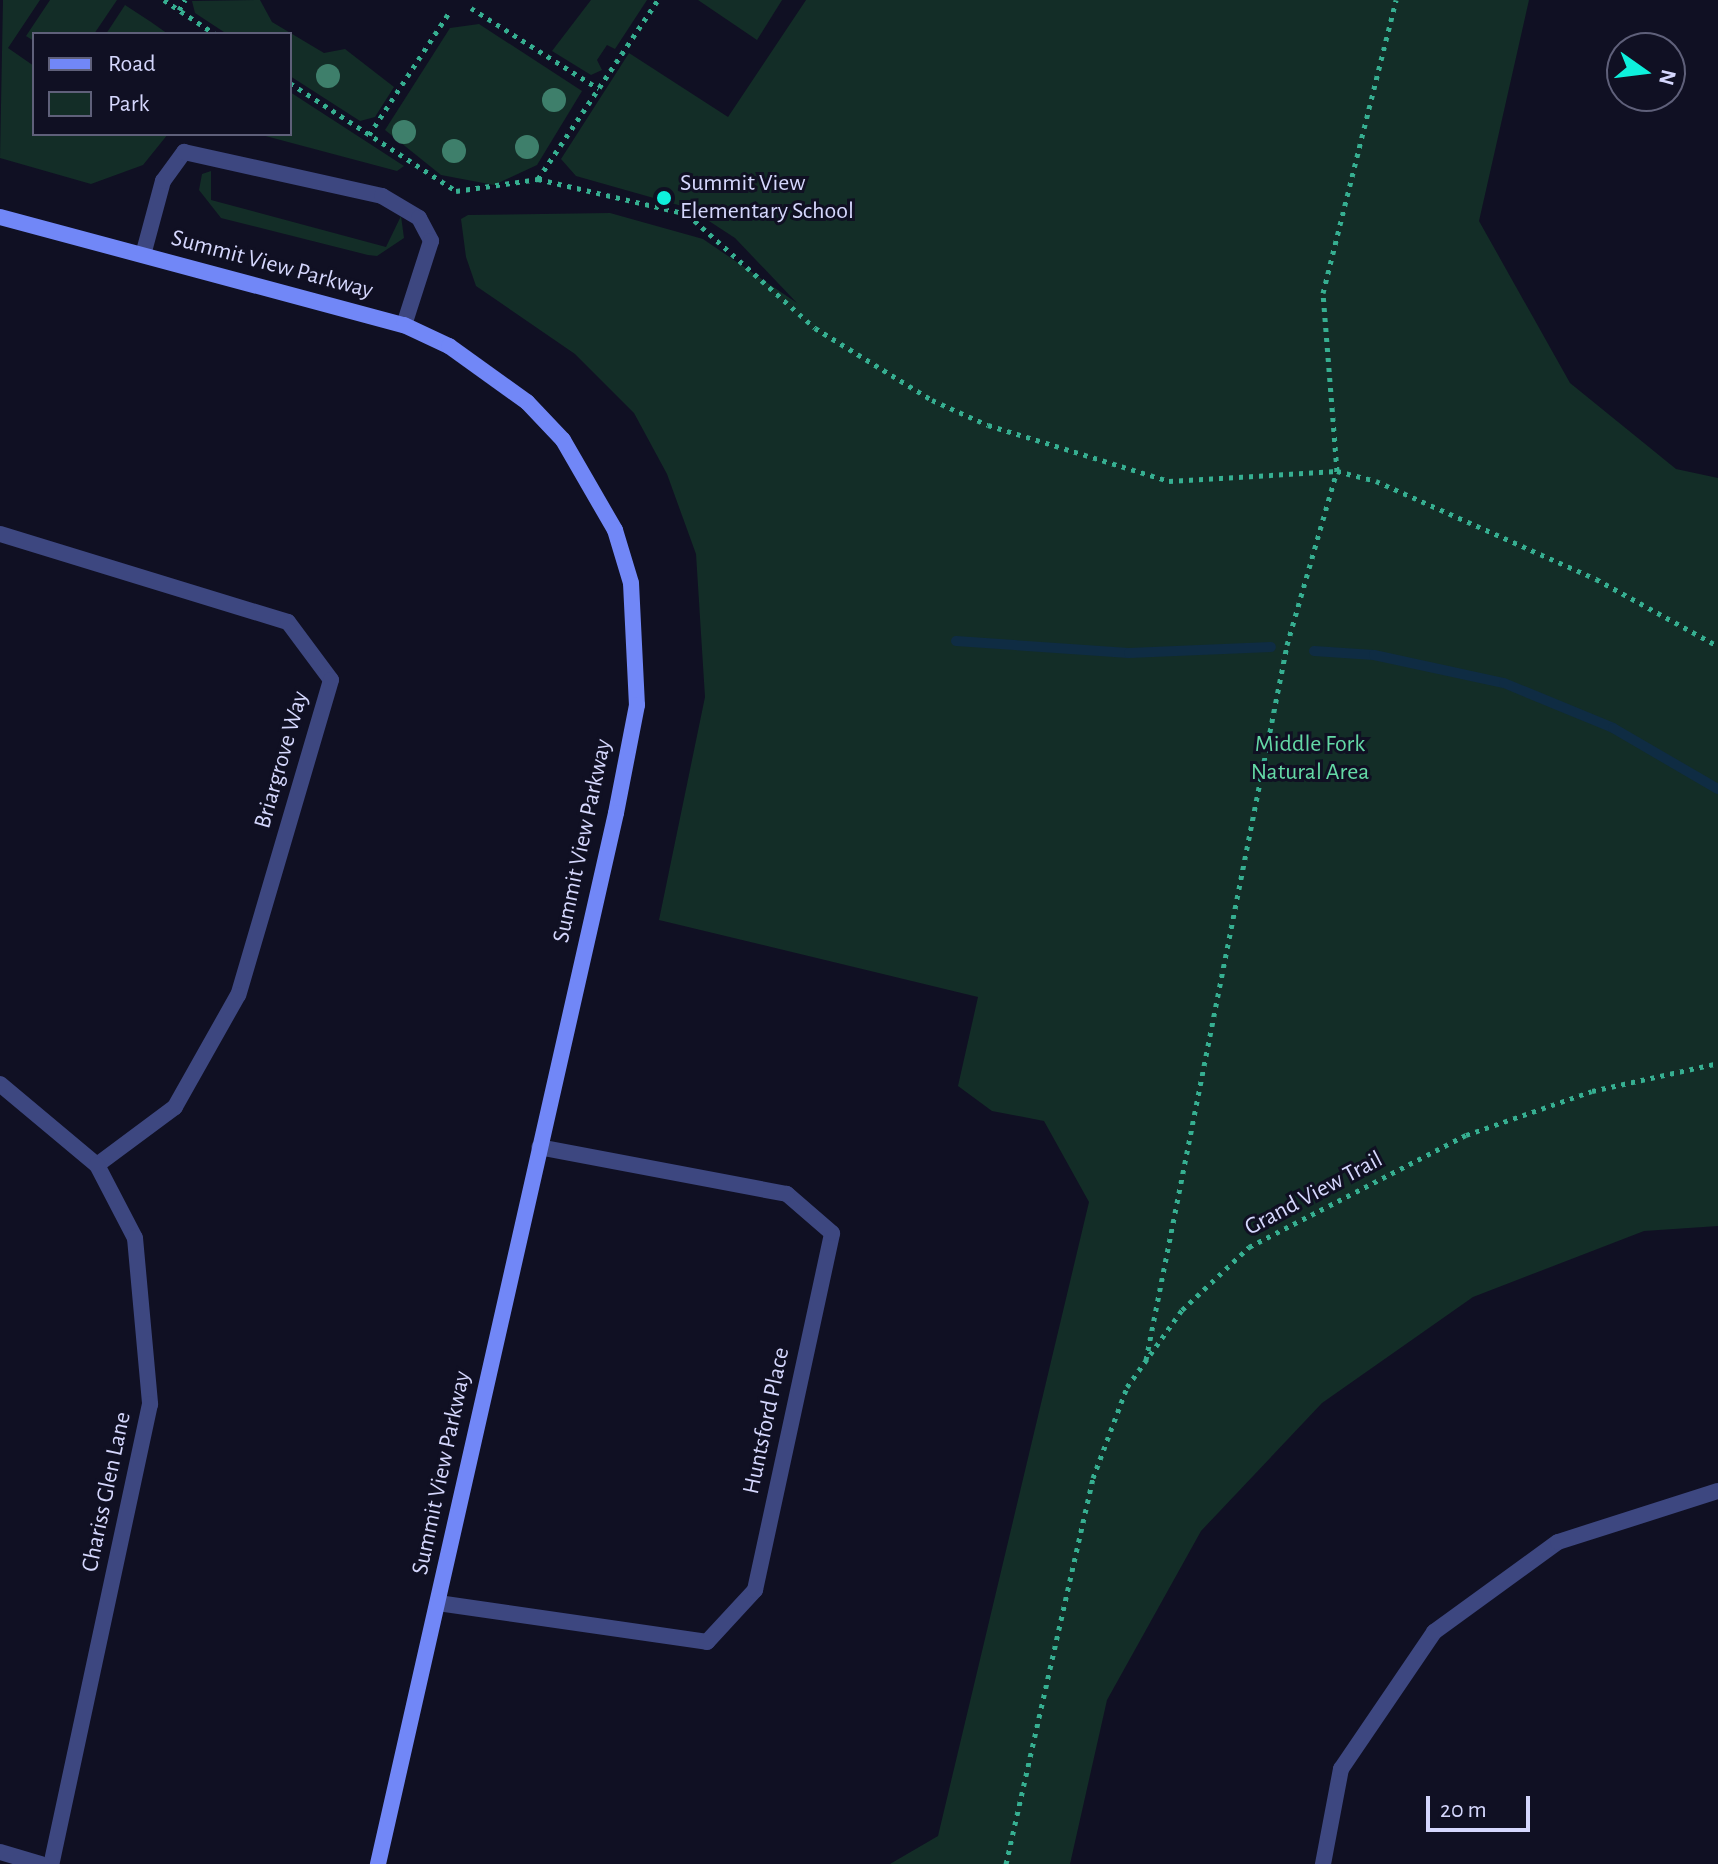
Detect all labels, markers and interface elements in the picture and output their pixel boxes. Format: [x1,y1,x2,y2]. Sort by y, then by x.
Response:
legend [32,32,292,136]
north arrow [1606,32,1686,112]
text: Road [108,52,156,76]
text: N [1655,67,1680,87]
text: Park [108,92,149,116]
place label: Summit View Elementary School [680,170,854,226]
marker: Summit View Elementary School [655,189,673,207]
street label: Summit View Parkway [168,224,376,306]
street label: Briargrove Way [249,688,315,832]
park label: Middle Fork Natural Area [1251,731,1369,787]
street label: Summit View Parkway [547,736,619,946]
street label: Grand View Trail [1240,1146,1388,1242]
street label: Huntsford Place [737,1345,797,1497]
street label: Summit View Parkway [406,1368,478,1578]
street label: Chariss Glen Lane [76,1409,138,1575]
scale bar [1430,1780,1534,1830]
text: 20 m [1440,1798,1487,1822]

